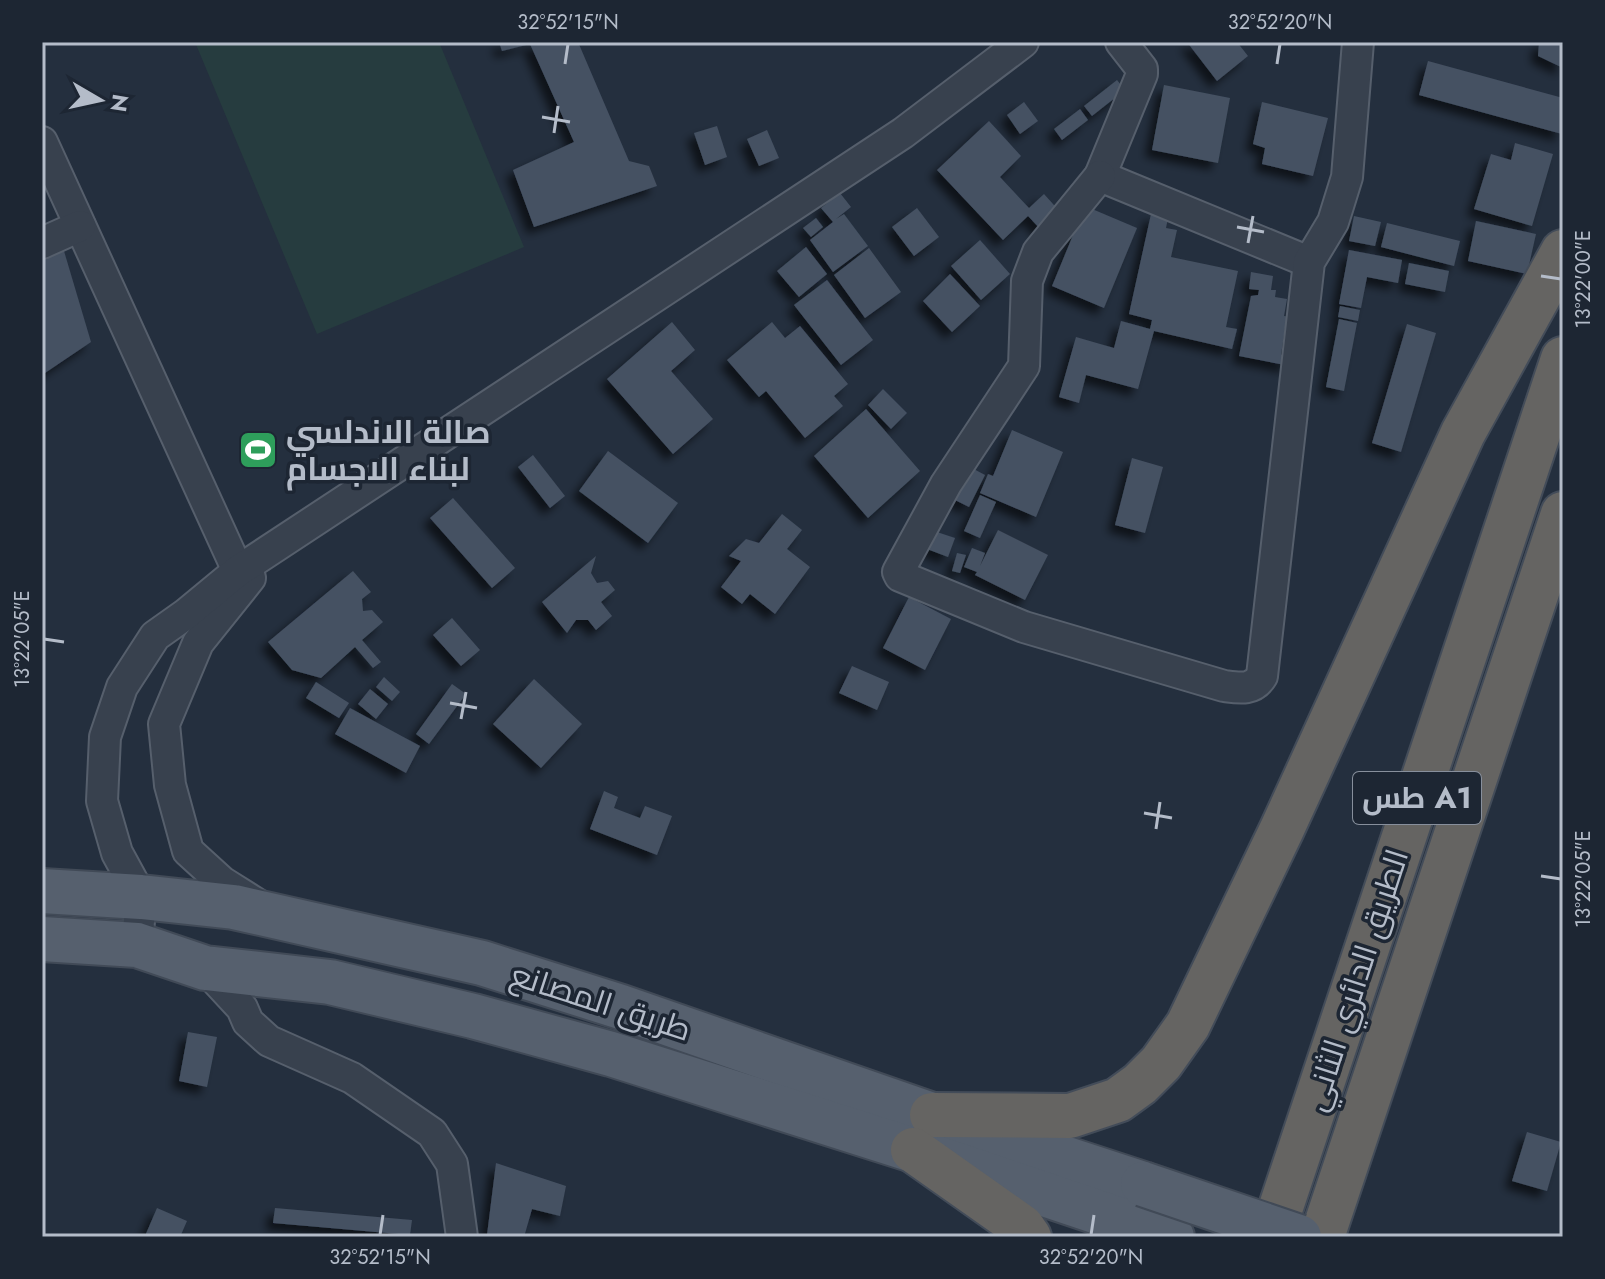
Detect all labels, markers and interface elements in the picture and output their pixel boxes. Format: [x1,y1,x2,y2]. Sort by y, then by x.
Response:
text: 32°52'15"N [517,8,619,37]
text: 32°52'20"N [1228,8,1332,37]
north arrow [60,60,140,140]
text: N [103,92,137,114]
text: 13°22'00"E [1569,230,1598,328]
place label: صالة الاندلسي لبناء الاجسام [286,409,491,492]
sports icon: صالة الاندلسي لبناء الاجسام [237,429,279,471]
text: 13°22'05"E [8,590,37,688]
road number: طس A1 [1353,772,1481,824]
text: 13°22'05"E [1569,830,1598,928]
street label: الطريق الدائري الثاني [1292,843,1422,1118]
street label: طريق المصانع [505,951,697,1053]
text: 32°52'15"N [329,1243,431,1272]
text: 32°52'20"N [1039,1243,1143,1272]

